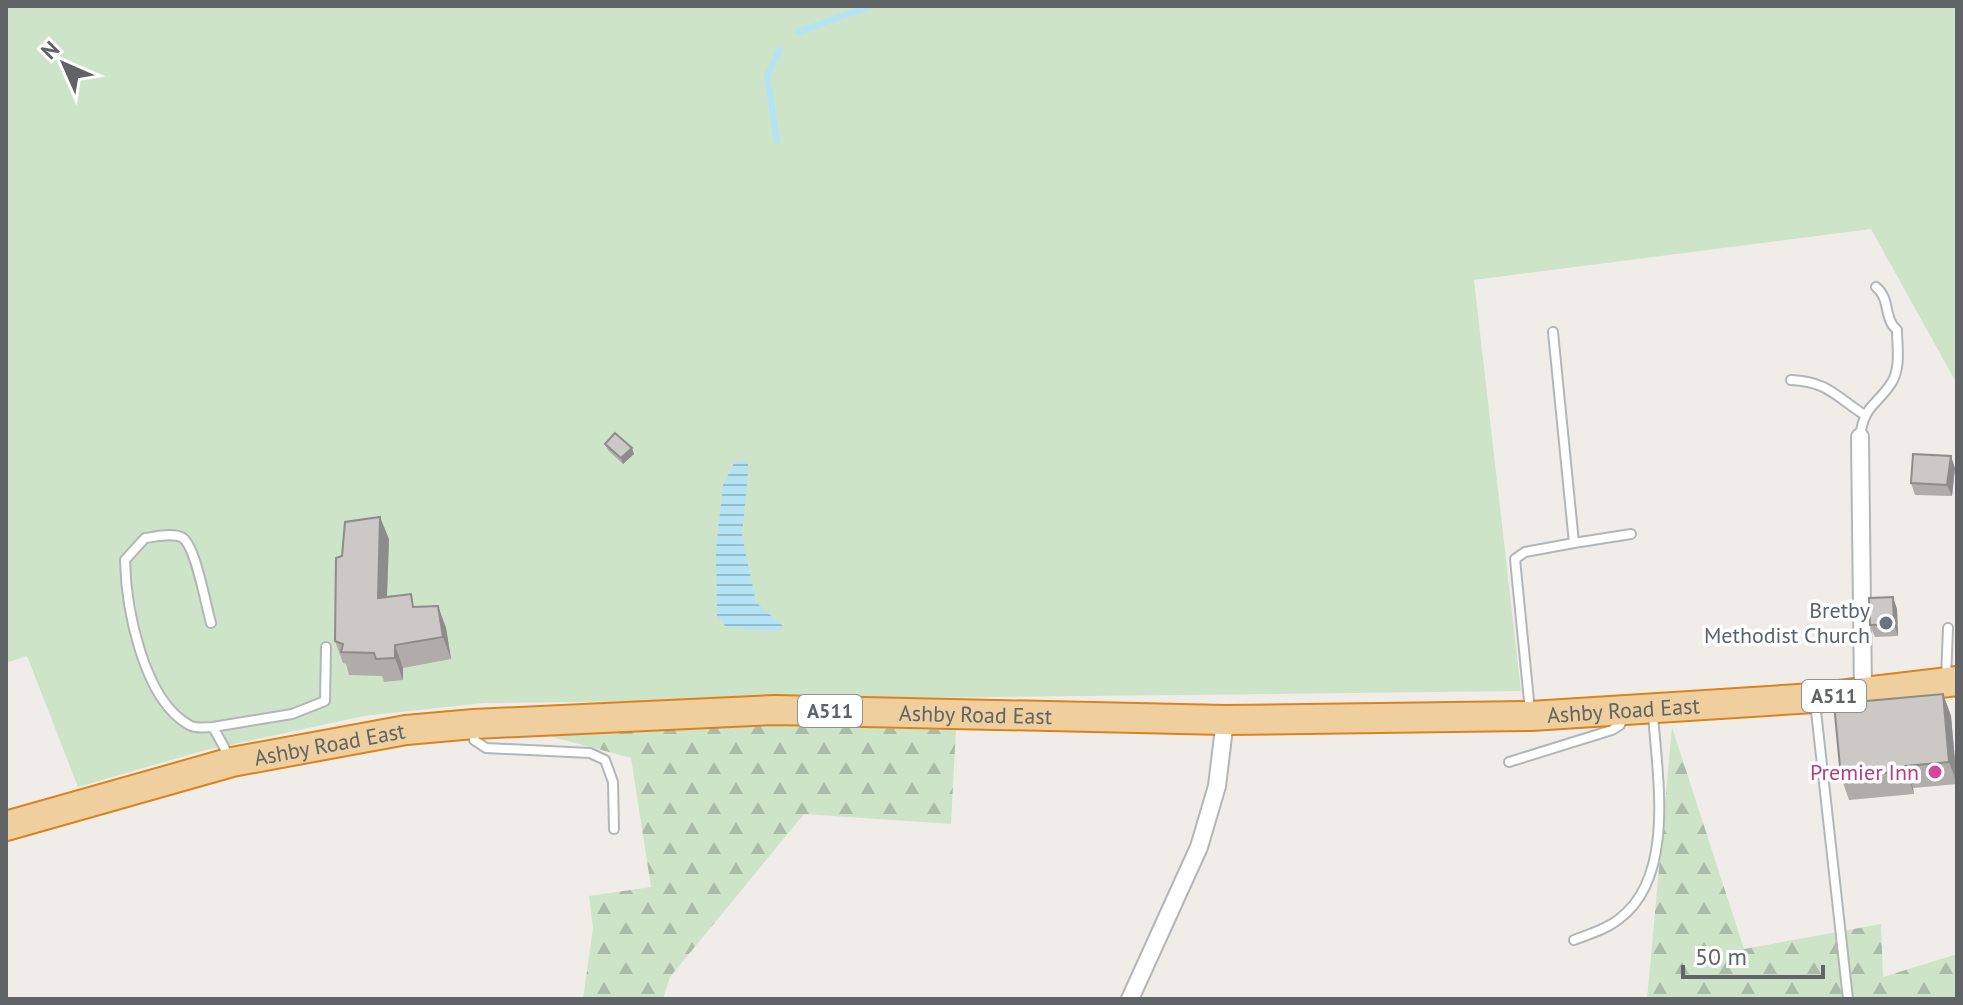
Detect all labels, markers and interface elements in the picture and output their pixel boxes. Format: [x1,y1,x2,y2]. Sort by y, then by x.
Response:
north arrow [24,24,104,104]
text: N [35,35,65,65]
place label: Bretby Methodist Church [1704,596,1871,649]
marker: Bretby Methodist Church [1877,614,1895,632]
road number: A511 [1802,680,1866,712]
street label: Ashby Road East [1546,691,1701,729]
road number: A511 [798,695,862,727]
street label: Ashby Road East [899,699,1053,730]
street label: Ashby Road East [252,716,408,772]
place label: Premier Inn [1810,758,1919,786]
marker: Premier Inn [1926,763,1944,781]
scale bar [1683,929,1823,979]
text: 50 m [1695,941,1747,972]

